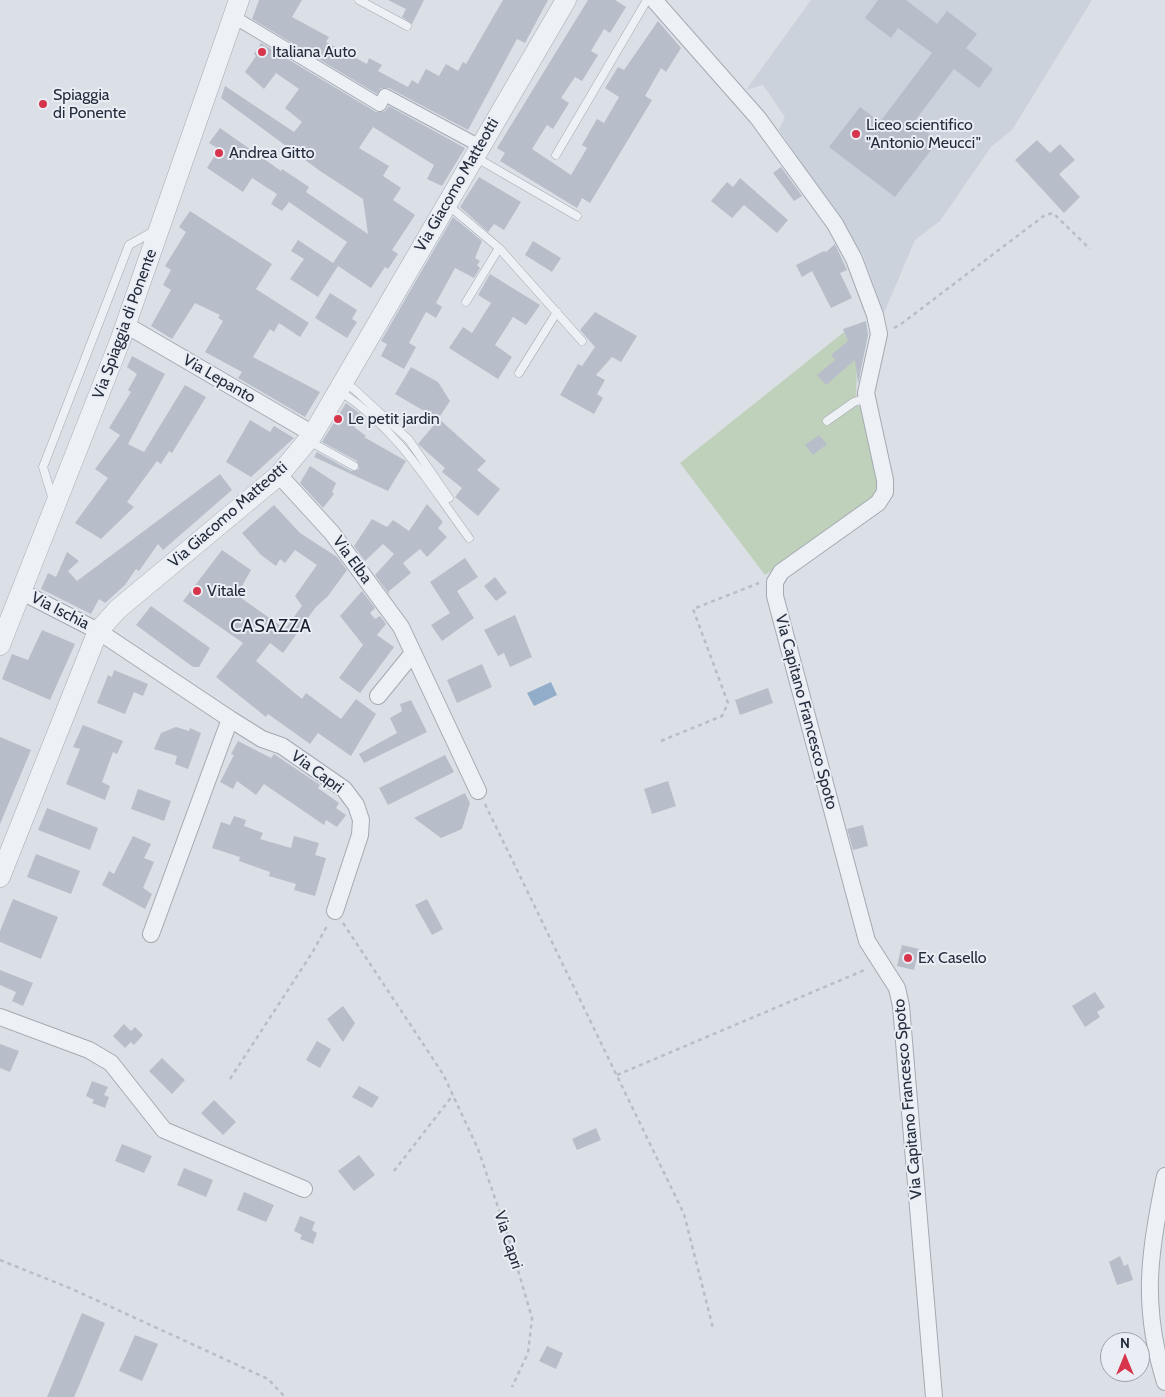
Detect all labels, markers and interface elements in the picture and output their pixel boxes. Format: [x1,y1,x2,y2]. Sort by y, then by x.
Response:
place label: Italiana Auto [272,42,356,62]
marker: Italiana Auto [256,46,268,58]
place label: Spiaggia di Ponente [53,85,126,123]
marker: Spiaggia di Ponente [37,98,49,110]
street label: Via Giacomo Matteotti [411,115,503,255]
place label: Liceo scientifico "Antonio Meucci" [866,115,981,153]
marker: Liceo scientifico "Antonio Meucci" [850,128,862,140]
place label: Andrea Gitto [229,143,315,163]
marker: Andrea Gitto [213,147,225,159]
street label: Via Spiaggia di Ponente [89,246,161,402]
street label: Via Lepanto [179,351,259,407]
place label: Le petit jardin [348,409,440,429]
marker: Le petit jardin [332,413,344,425]
street label: Via Giacomo Matteotti [165,458,291,572]
street label: Via Elba [328,532,376,588]
place label: Vitale [207,581,246,601]
marker: Vitale [191,585,203,597]
street label: Via Ischia [28,588,92,634]
street label: Via Capitano Francesco Spoto [771,612,841,812]
district label: CASAZZA [229,616,313,638]
street label: Via Capri [287,747,347,797]
place label: Ex Casello [918,948,987,968]
marker: Ex Casello [902,952,914,964]
street label: Via Capitano Francesco Spoto [890,998,926,1200]
street label: Via Capri [490,1208,526,1272]
north arrow [1100,1332,1150,1382]
text: N [1120,1334,1130,1352]

